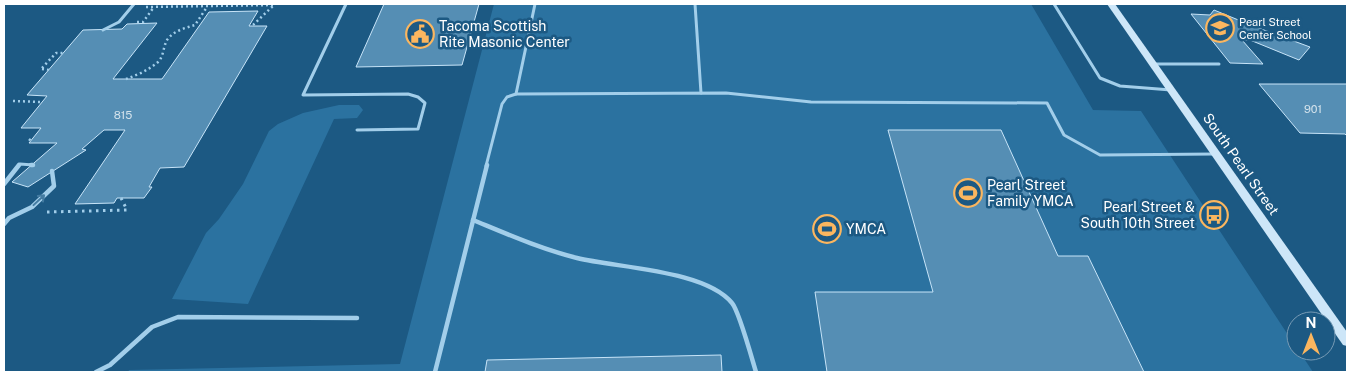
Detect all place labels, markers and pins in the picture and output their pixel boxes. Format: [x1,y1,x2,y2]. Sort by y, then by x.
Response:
school or university icon: Pearl Street Center School [1205,13,1235,43]
place label: Pearl Street Center School [1239,16,1312,41]
place label: Tacoma Scottish Rite Masonic Center [439,18,570,50]
public building icon: Tacoma Scottish Rite Masonic Center [405,19,435,49]
place label: Pearl Street Family YMCA [987,177,1074,209]
sports icon: Pearl Street Family YMCA [953,178,983,208]
place label: Pearl Street & South 10th Street [1081,199,1195,231]
bus stop icon: Pearl Street & South 10th Street [1199,200,1229,230]
sports icon: YMCA [812,214,842,244]
place label: YMCA [846,221,886,237]

